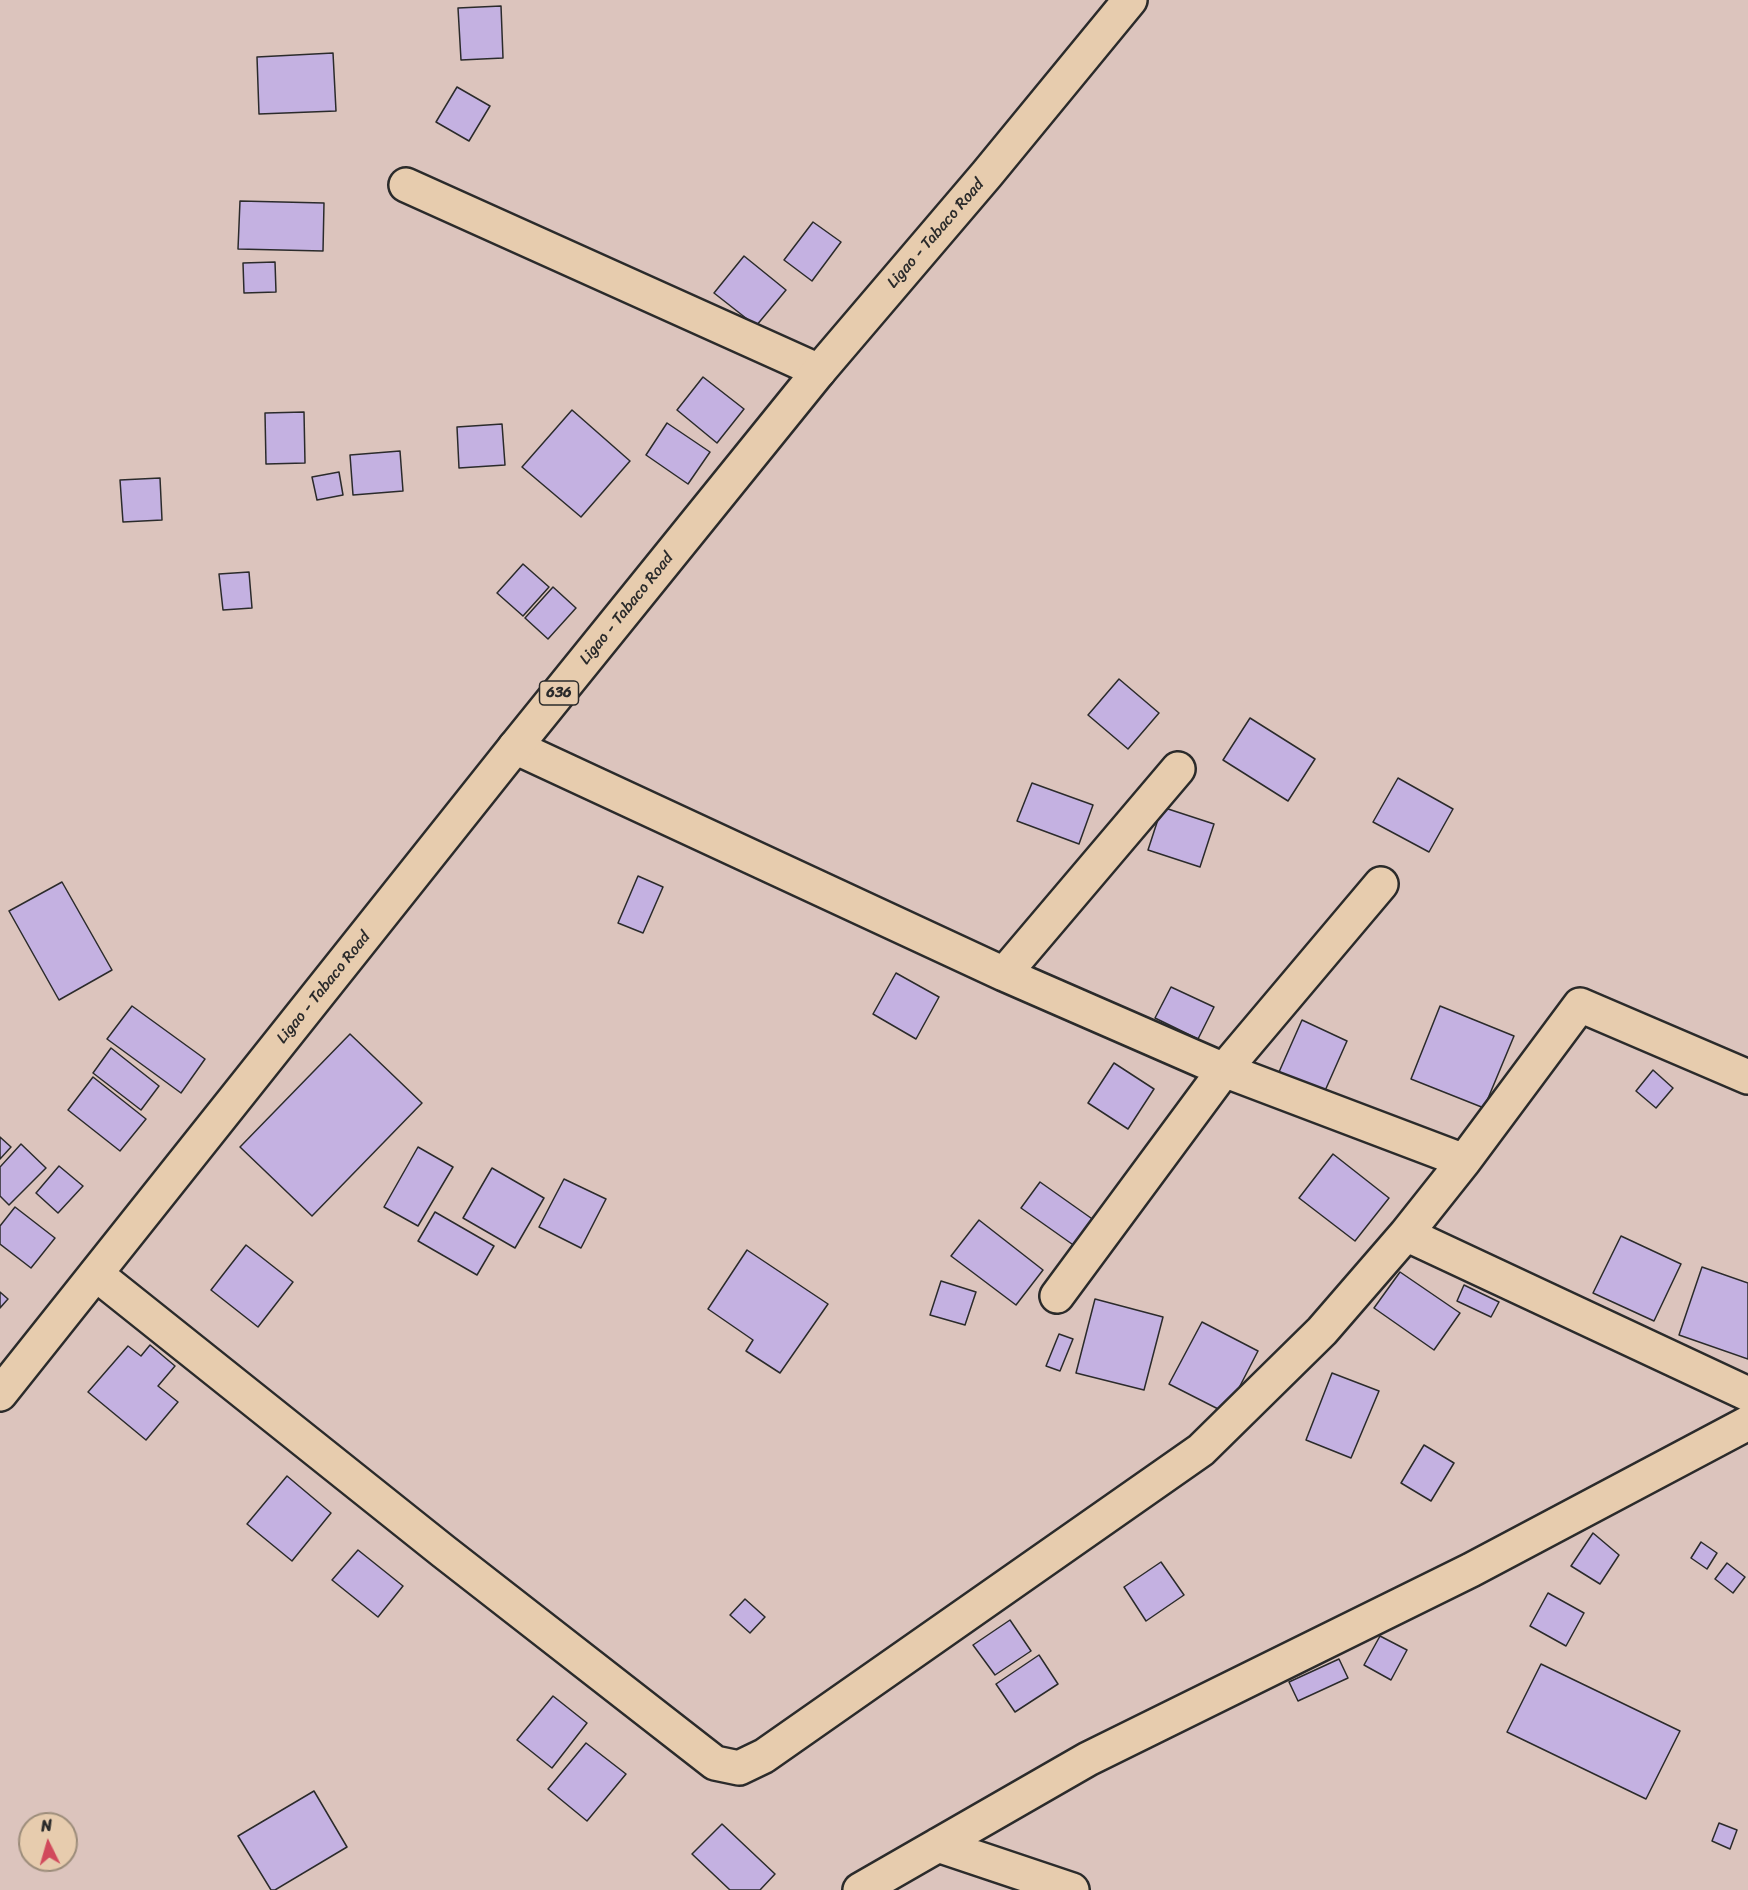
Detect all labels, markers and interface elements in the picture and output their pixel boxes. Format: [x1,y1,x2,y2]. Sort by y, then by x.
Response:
street label: Ligao - Tabaco Road [883,176,989,292]
street label: Ligao - Tabaco Road [576,549,678,669]
road number: 636 [540,681,578,705]
street label: Ligao - Tabaco Road [273,928,375,1048]
text: N [40,1811,53,1840]
north arrow [18,1812,78,1872]

